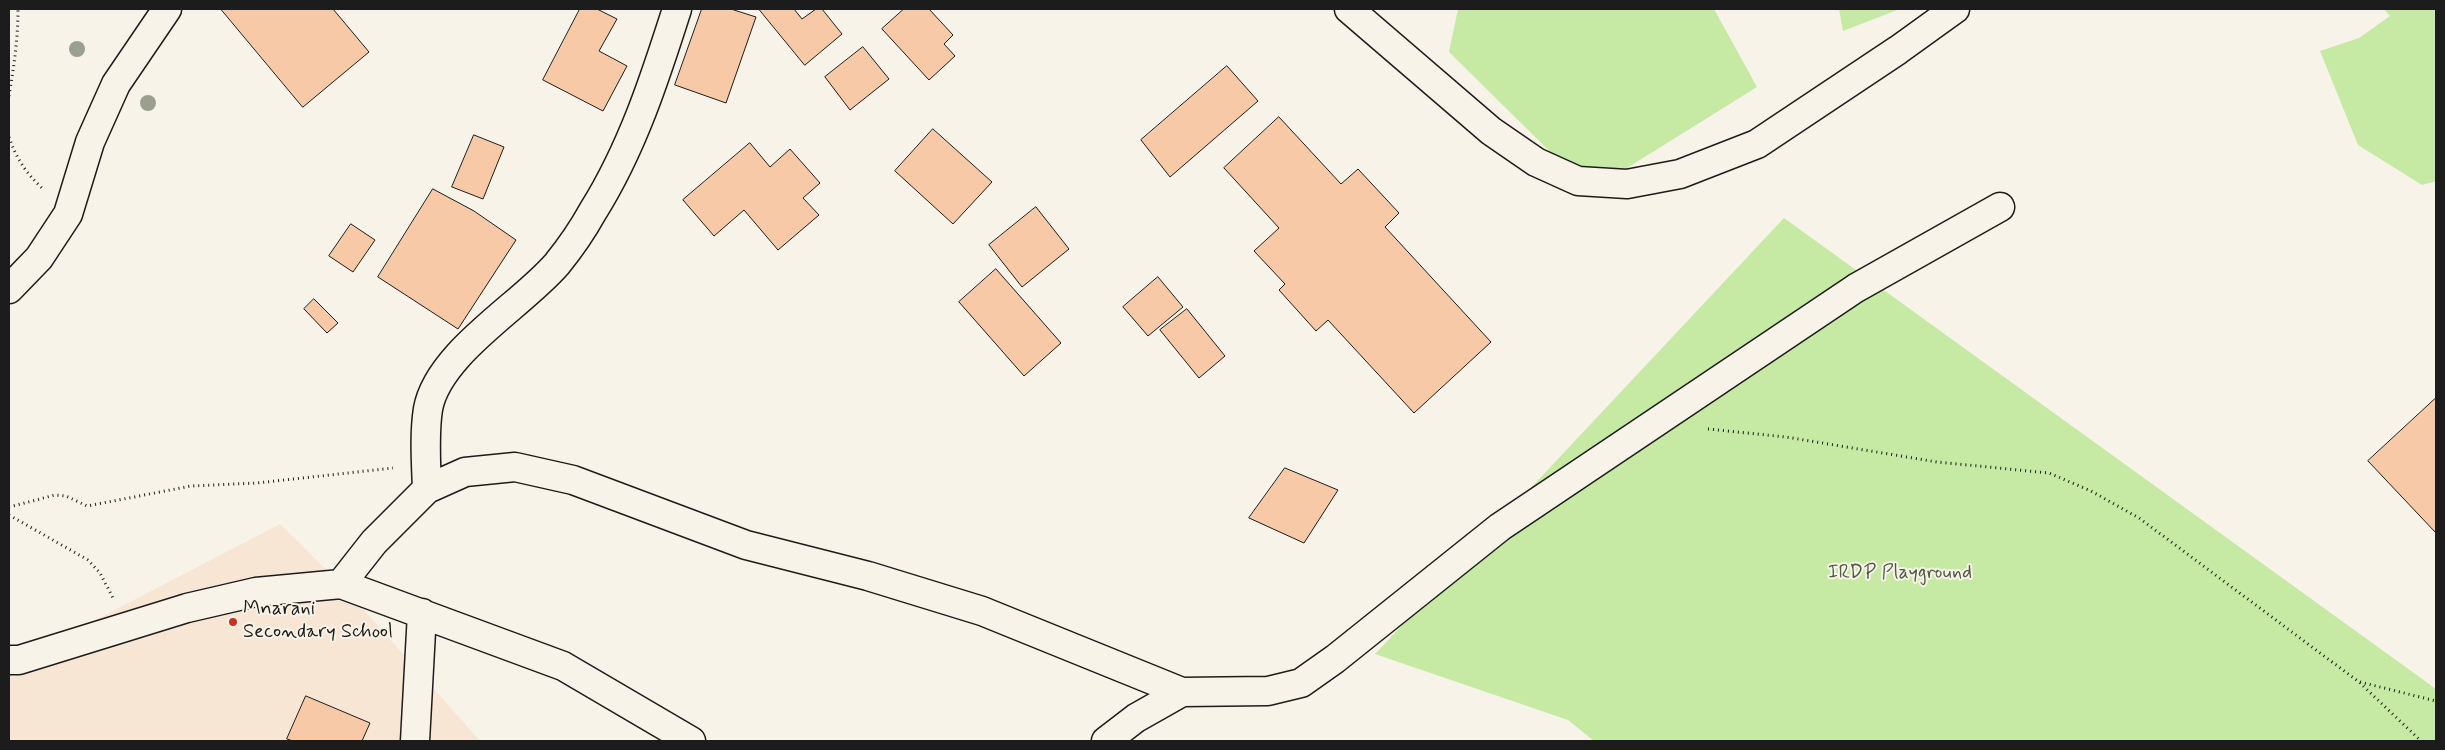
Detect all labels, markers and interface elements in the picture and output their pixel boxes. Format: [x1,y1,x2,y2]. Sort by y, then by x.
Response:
park label: IRDP Playground [1828,562,1972,586]
place label: Mnarani Secondary School [243,598,393,645]
marker: Mnarani Secondary School [227,616,239,628]

